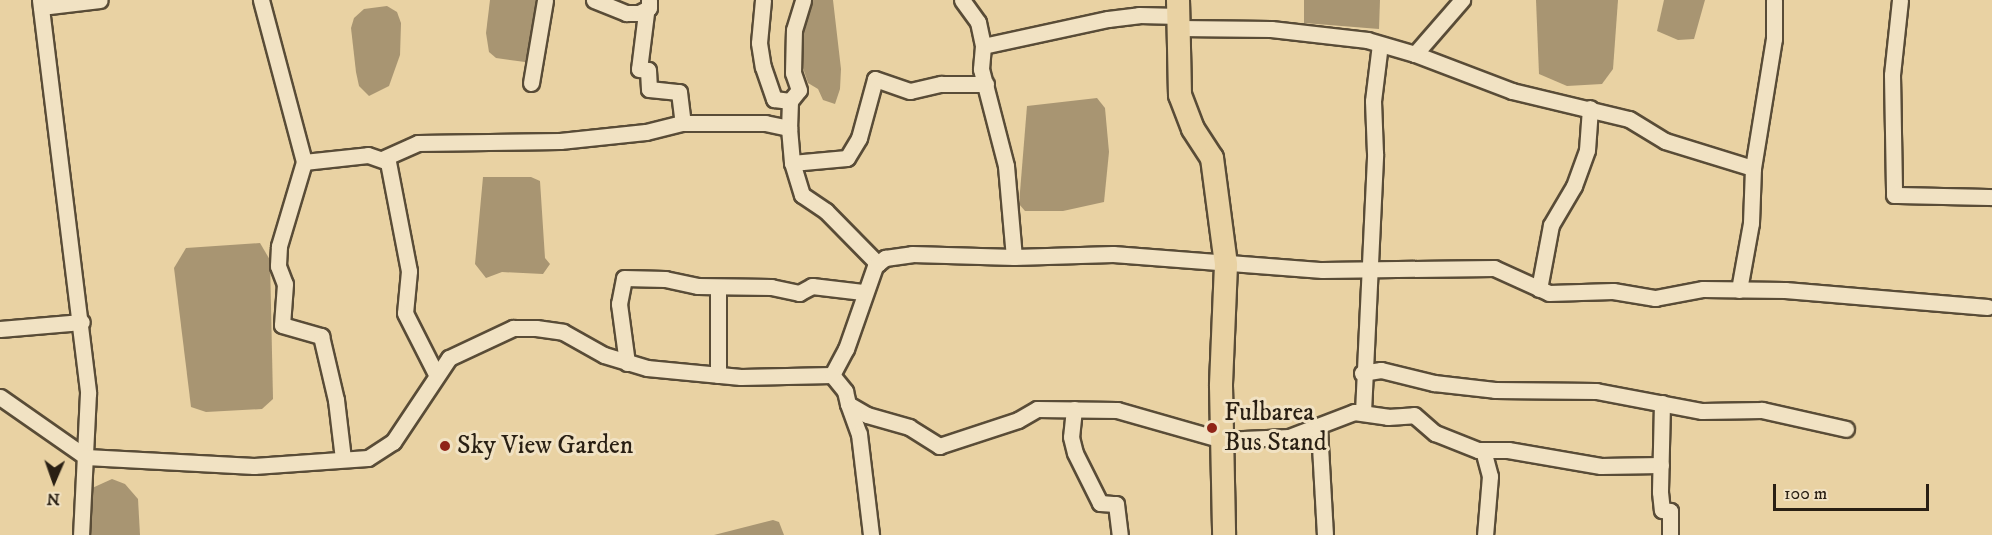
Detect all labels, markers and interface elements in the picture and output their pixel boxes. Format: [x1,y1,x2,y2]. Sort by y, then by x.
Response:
place label: Fulbarea Bus Stand [1224,397,1327,458]
marker: Fulbarea Bus Stand [1205,421,1219,435]
place label: Sky View Garden [457,430,633,462]
marker: Sky View Garden [438,439,452,453]
north arrow [24,451,84,511]
scale bar [1776,472,1932,510]
text: 100 m [1784,483,1827,505]
text: N [46,489,60,509]

